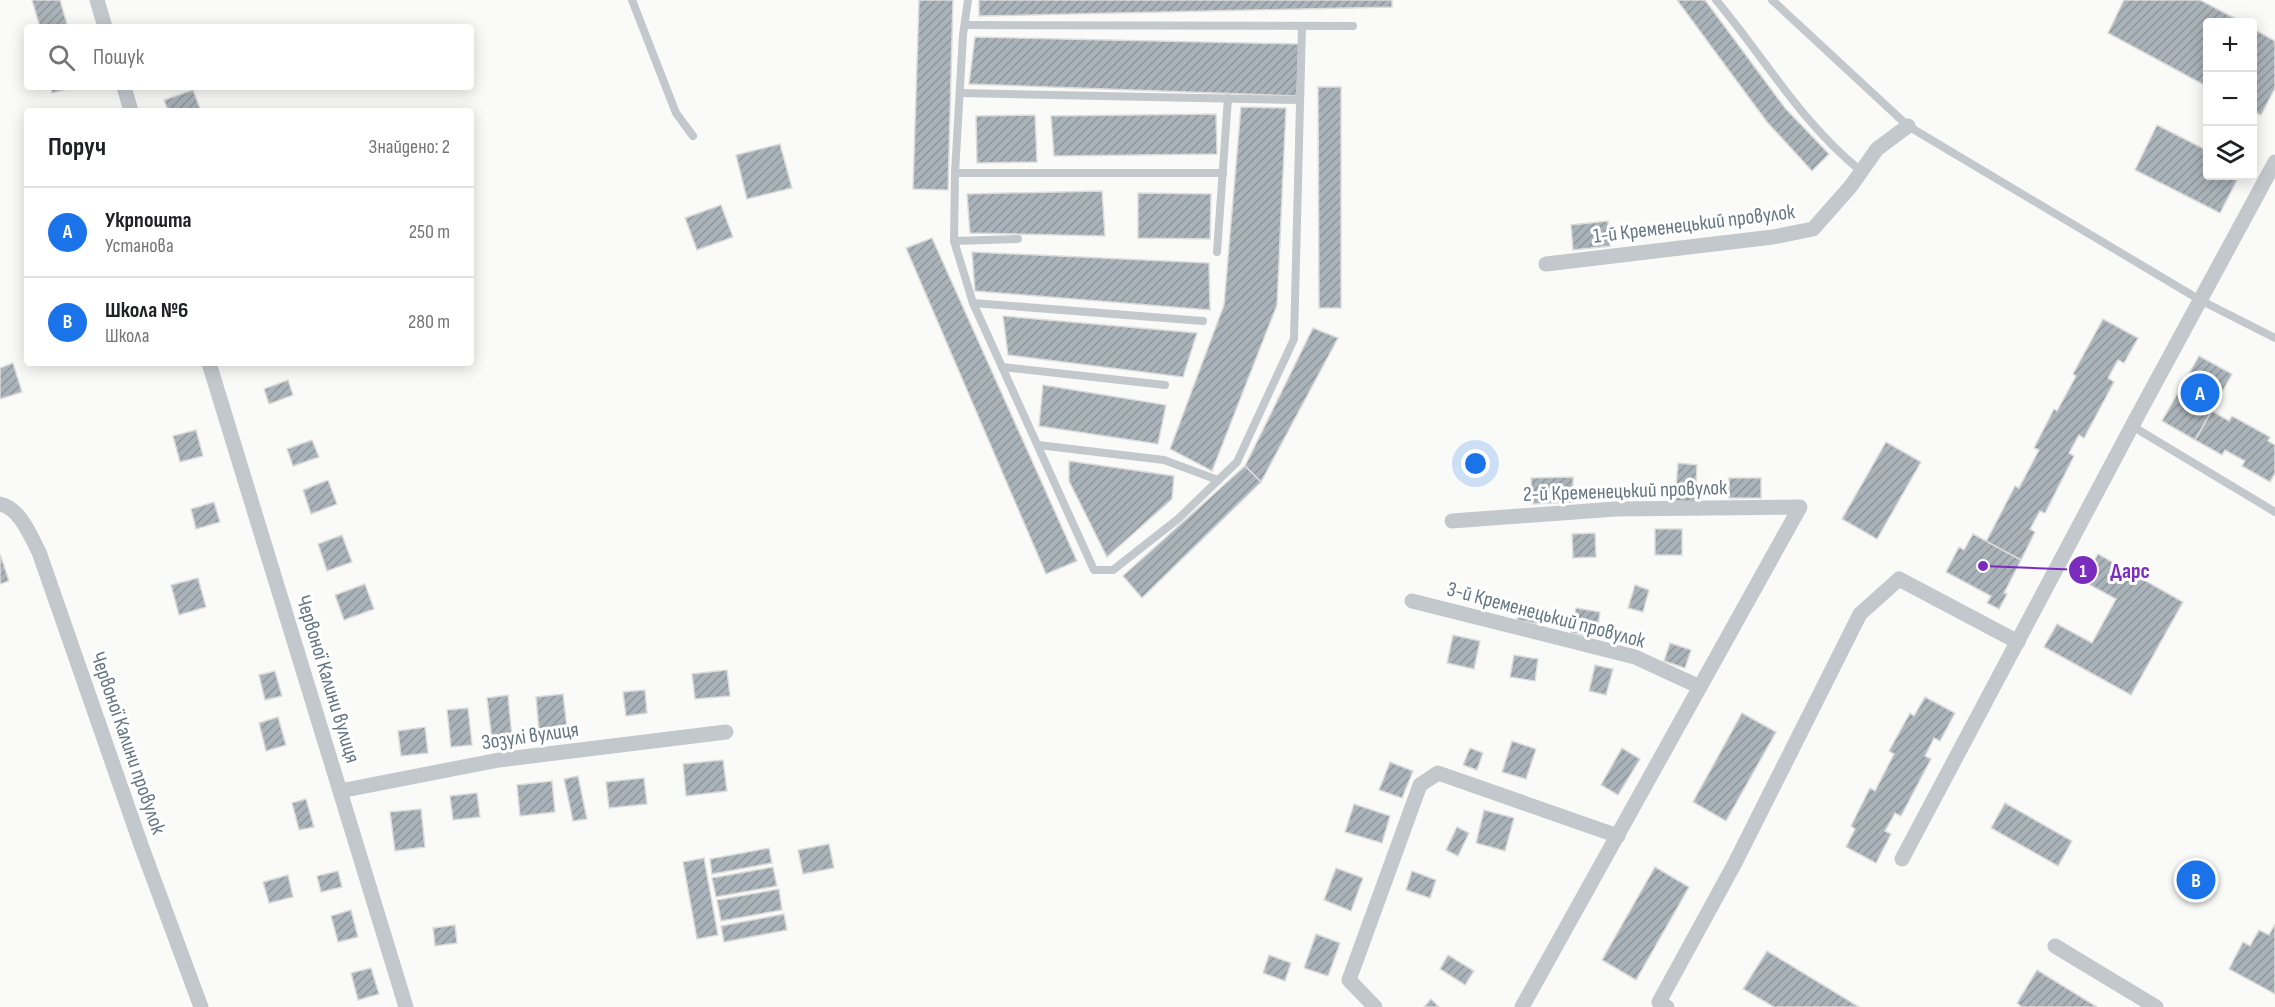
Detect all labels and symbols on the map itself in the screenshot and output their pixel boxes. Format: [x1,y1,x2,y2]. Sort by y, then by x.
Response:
street label: 1-й Кременецький провулок [1592,199,1796,249]
pin: A [2180,370,2220,416]
your location [1461,449,1490,478]
street label: 2-й Кременецький провулок [1523,475,1728,507]
callout: Дарс [2068,550,2161,590]
text: Дарс [2110,558,2150,585]
text: 1 [2079,561,2087,582]
street label: 3-й Кременецький провулок [1444,576,1648,654]
street label: Червоної Калини вулиця [291,592,365,766]
street label: Червоної Калини провулок [85,649,171,837]
street label: Зозулі вулиця [480,717,580,755]
pin: B [2176,858,2216,902]

